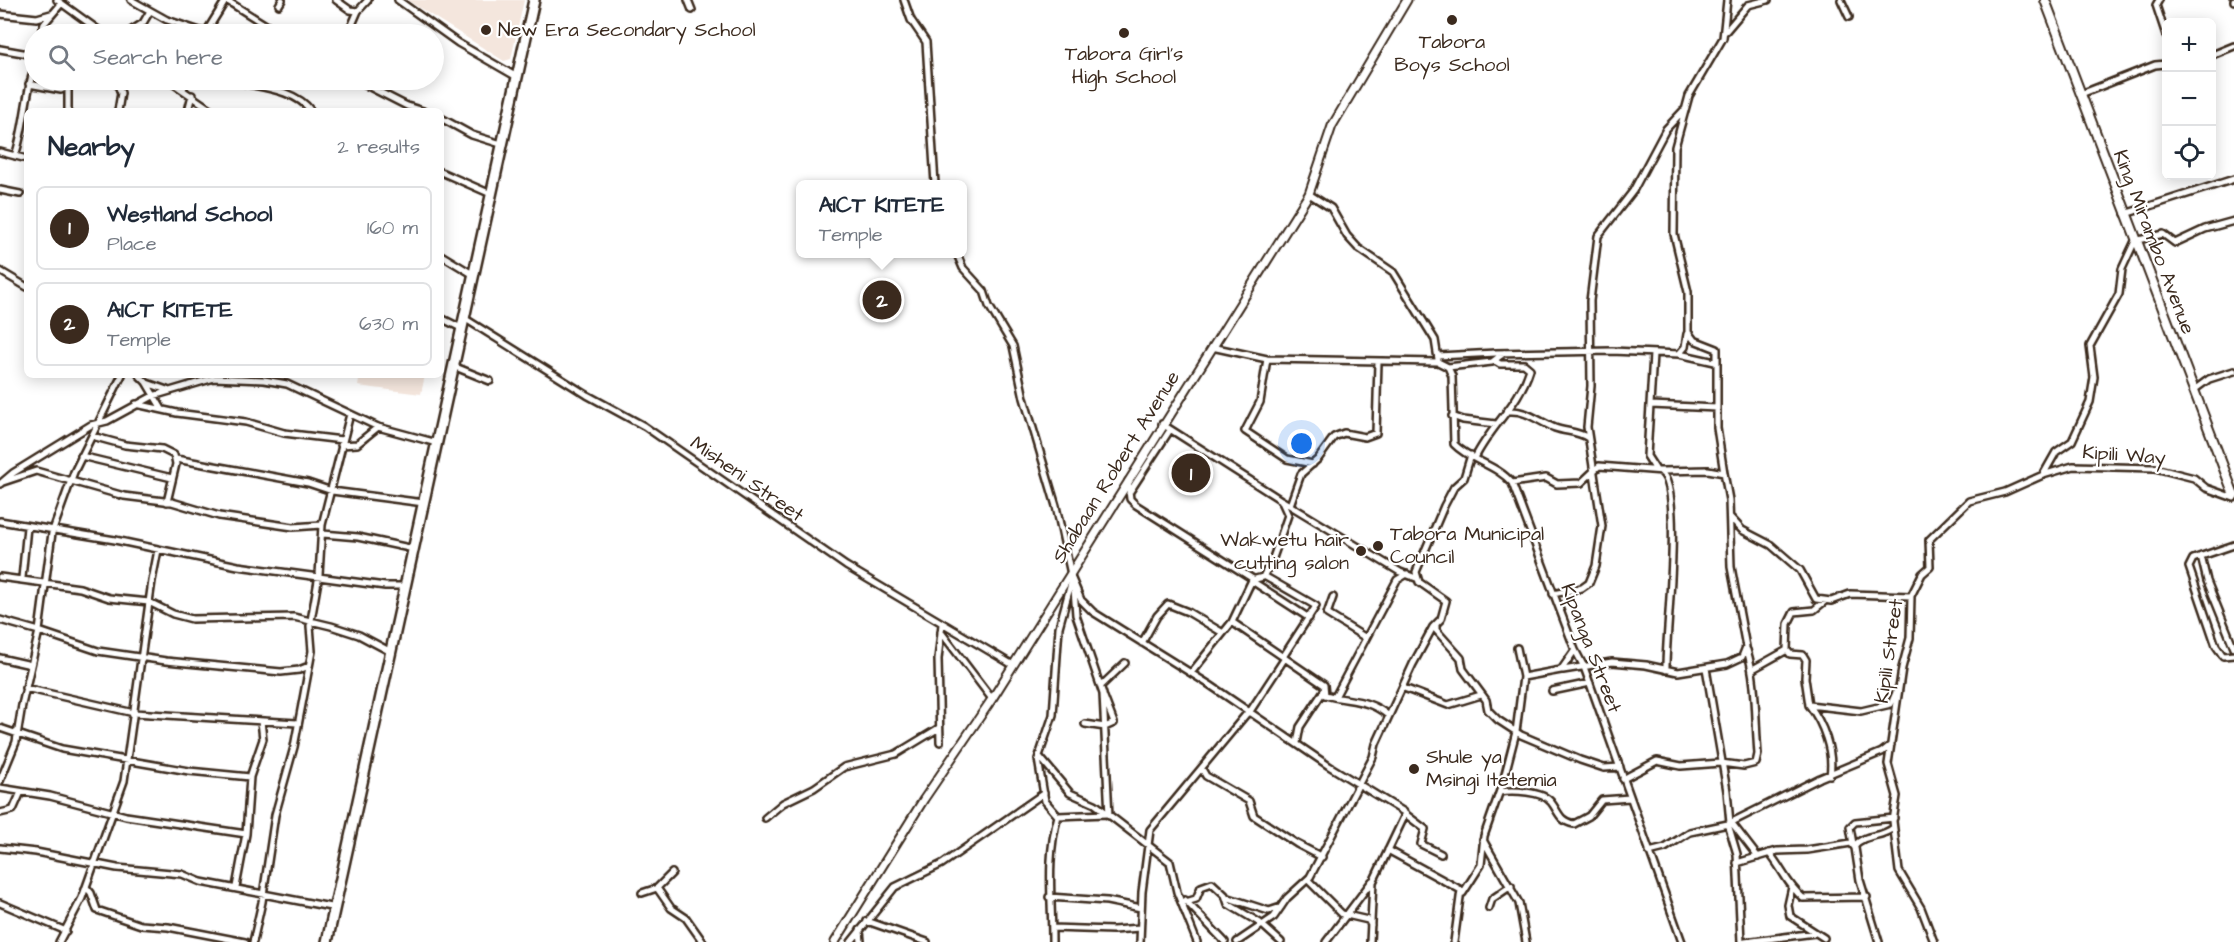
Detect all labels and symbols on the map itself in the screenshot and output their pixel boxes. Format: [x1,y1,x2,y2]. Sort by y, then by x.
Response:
marker: Tabora Boys School [1445,13,1459,27]
place label: New Era Secondary School [498,16,756,45]
marker: New Era Secondary School [479,23,493,37]
marker: Tabora Girl's High School [1117,26,1131,40]
place label: Tabora Boys School [1394,28,1510,80]
place label: Tabora Girl's High School [1065,40,1183,92]
street label: King Mirambo Avenue [2105,146,2202,339]
pin: 2 [862,278,902,322]
street label: Shabaan Robert Avenue [1045,365,1187,569]
street label: Misheni Street [684,429,810,529]
your location [1287,429,1316,458]
street label: Kipili Way [2081,438,2167,473]
pin: 1 [1172,450,1210,496]
place label: Tabora Municipal Council [1390,520,1544,571]
place label: Wakwetu hair cutting salon [1220,526,1349,578]
marker: Tabora Municipal Council [1371,539,1385,553]
marker: Wakwetu hair cutting salon [1354,544,1368,558]
street label: Kipanga Street [1553,579,1629,717]
street label: Kipili Street [1868,597,1910,705]
place label: Shule ya Msingi Itetemia [1426,743,1557,795]
marker: Shule ya Msingi Itetemia [1407,762,1421,776]

